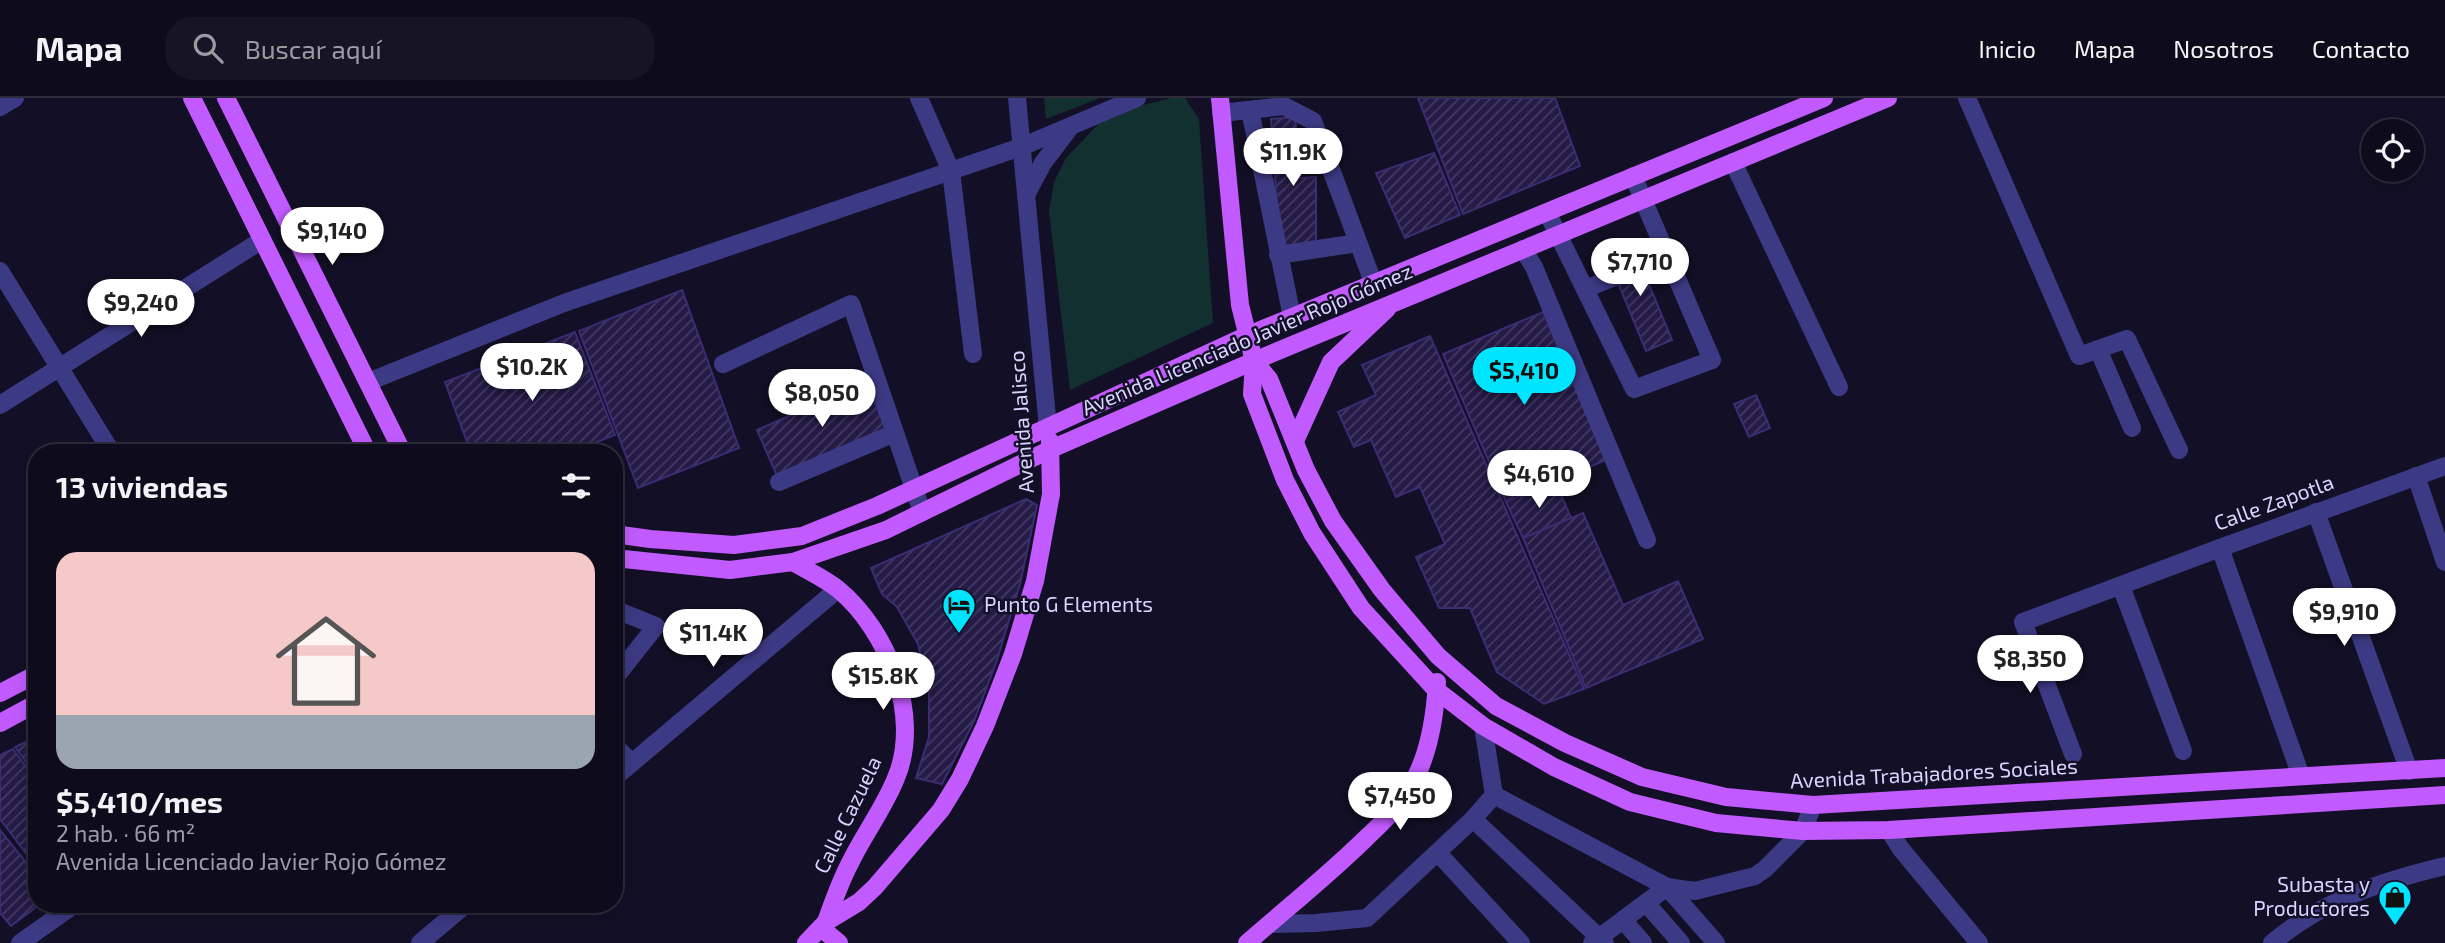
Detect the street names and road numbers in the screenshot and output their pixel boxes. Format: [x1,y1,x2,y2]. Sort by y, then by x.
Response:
street label: Avenida Licenciado Javier Rojo Gómez [1077,257,1416,421]
street label: Avenida Jalisco [1003,350,1038,494]
street label: Calle Zapotla [2210,468,2337,535]
street label: Calle Cazuela [808,752,886,877]
street label: Avenida Trabajadores Sociales [1789,752,2079,794]

